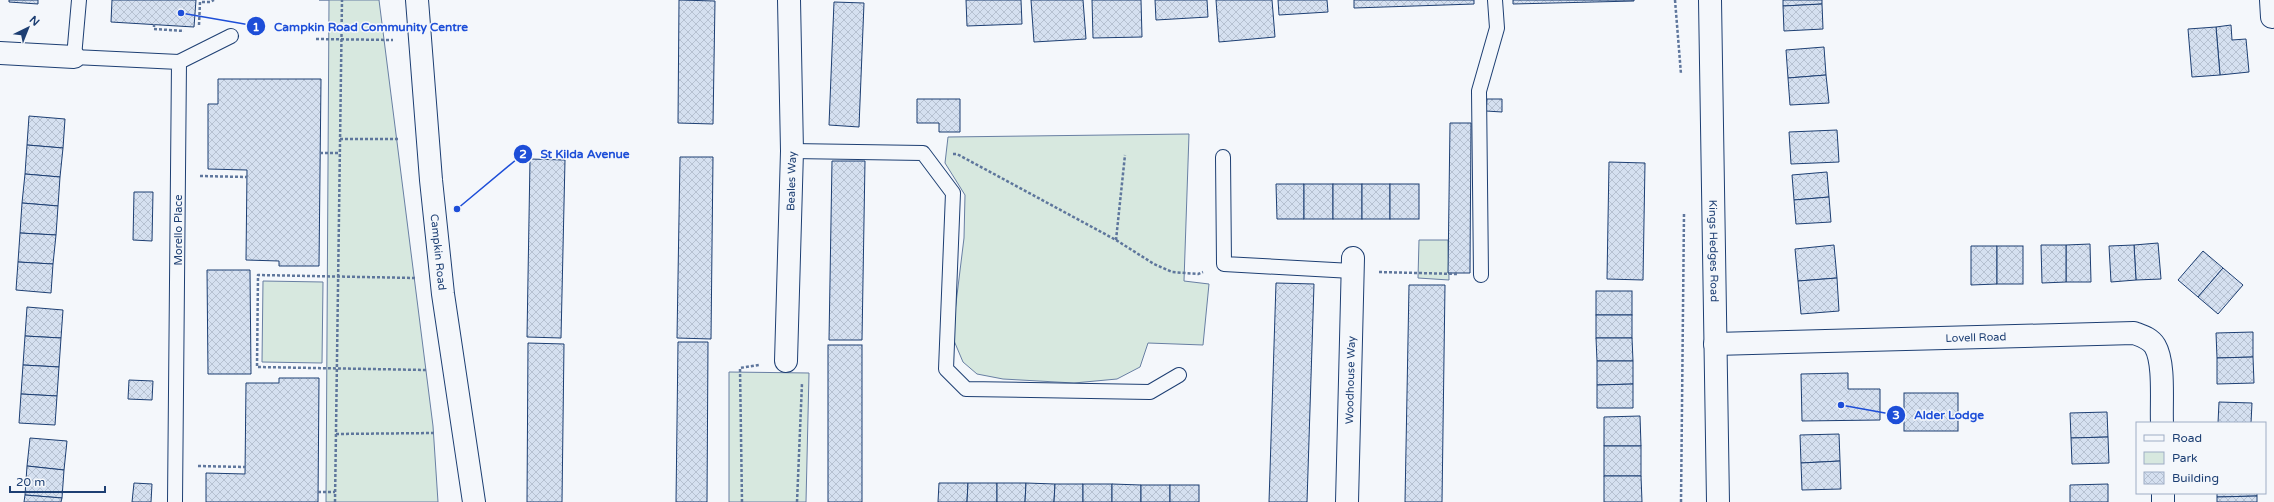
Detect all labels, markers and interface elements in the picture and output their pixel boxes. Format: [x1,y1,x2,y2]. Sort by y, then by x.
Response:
north arrow [8,8,48,48]
text: N [27,13,42,29]
callout: Campkin Road Community Centre [246,14,476,38]
text: 1 [252,20,260,34]
text: Campkin Road Community Centre [274,20,468,35]
callout: St Kilda Avenue [513,142,638,166]
text: 2 [519,147,527,161]
text: St Kilda Avenue [540,147,630,161]
street label: Beales Way [784,151,798,211]
street label: Morello Place [172,195,185,265]
street label: Kings Hedges Road [1707,200,1721,302]
street label: Campkin Road [428,213,449,291]
street label: Lovell Road [1945,330,2007,344]
street label: Woodhouse Way [1342,336,1358,424]
callout: Alder Lodge [1886,403,1992,427]
text: 3 [1892,408,1900,422]
text: Alder Lodge [1914,408,1984,423]
legend [2136,422,2266,494]
text: Road [2172,431,2202,445]
text: Park [2172,451,2198,465]
scale bar [10,468,105,494]
text: Building [2172,471,2219,485]
text: 20 m [16,475,45,489]

